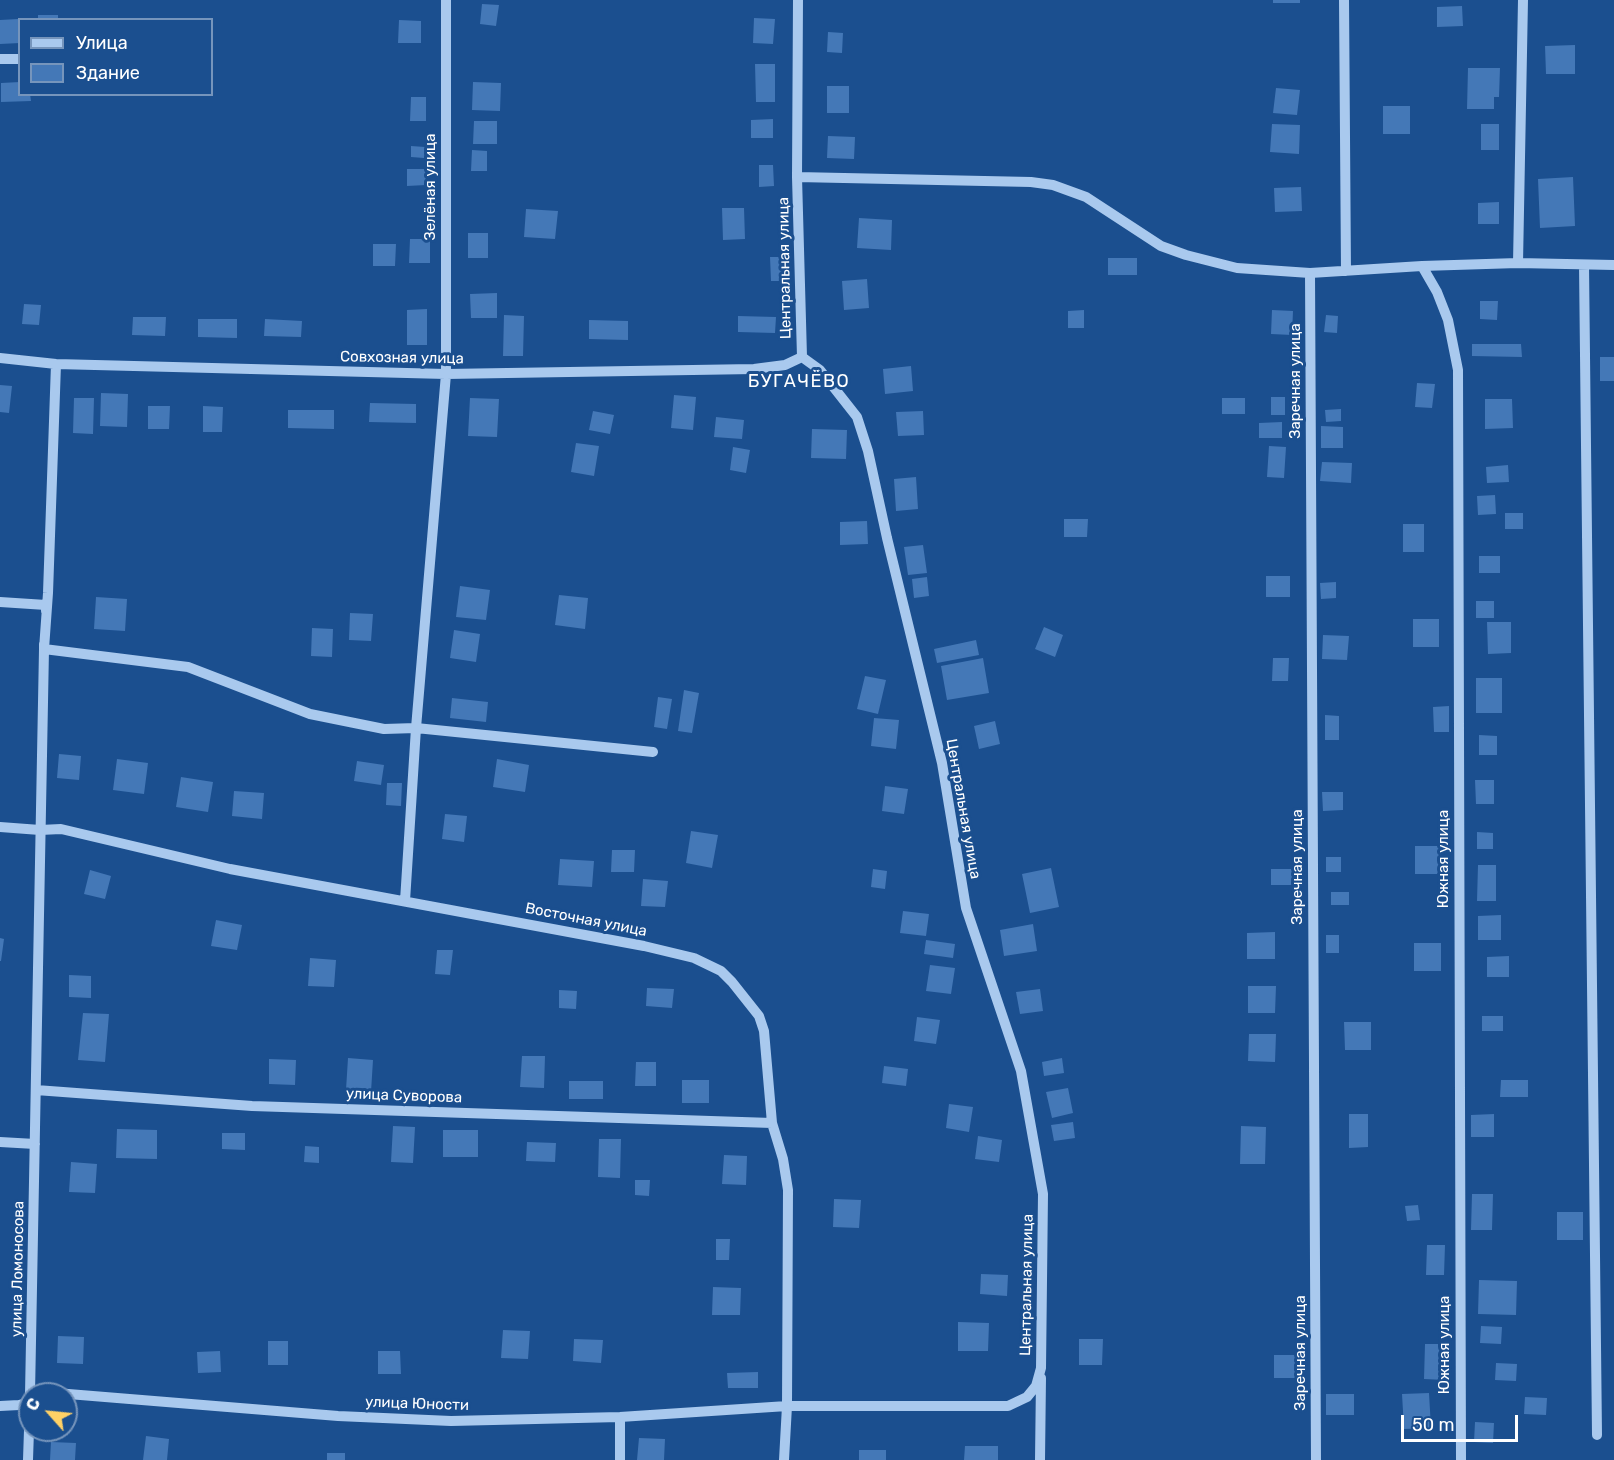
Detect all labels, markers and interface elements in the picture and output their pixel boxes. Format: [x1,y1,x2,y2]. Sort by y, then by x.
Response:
legend [18,18,213,96]
text: Улица [76,32,128,54]
text: Здание [76,62,140,84]
street label: Зелёная улица [422,133,440,241]
street label: Центральная улица [775,197,795,339]
street label: Заречная улица [1287,323,1305,439]
street label: Совхозная улица [340,348,464,368]
district label: БУГАЧЁВО [748,371,850,393]
street label: Центральная улица [942,738,984,880]
street label: Заречная улица [1289,809,1307,925]
street label: Южная улица [1435,810,1453,908]
street label: Восточная улица [523,899,649,941]
street label: улица Суворова [346,1085,462,1107]
street label: улица Ломоносова [8,1201,28,1337]
street label: Центральная улица [1017,1214,1037,1356]
street label: Заречная улица [1292,1295,1310,1411]
street label: Южная улица [1436,1296,1454,1394]
north arrow [18,1382,78,1442]
street label: улица Юности [365,1393,469,1415]
text: С [22,1395,44,1414]
scale bar [1404,1403,1521,1441]
text: 50 m [1412,1414,1455,1436]

